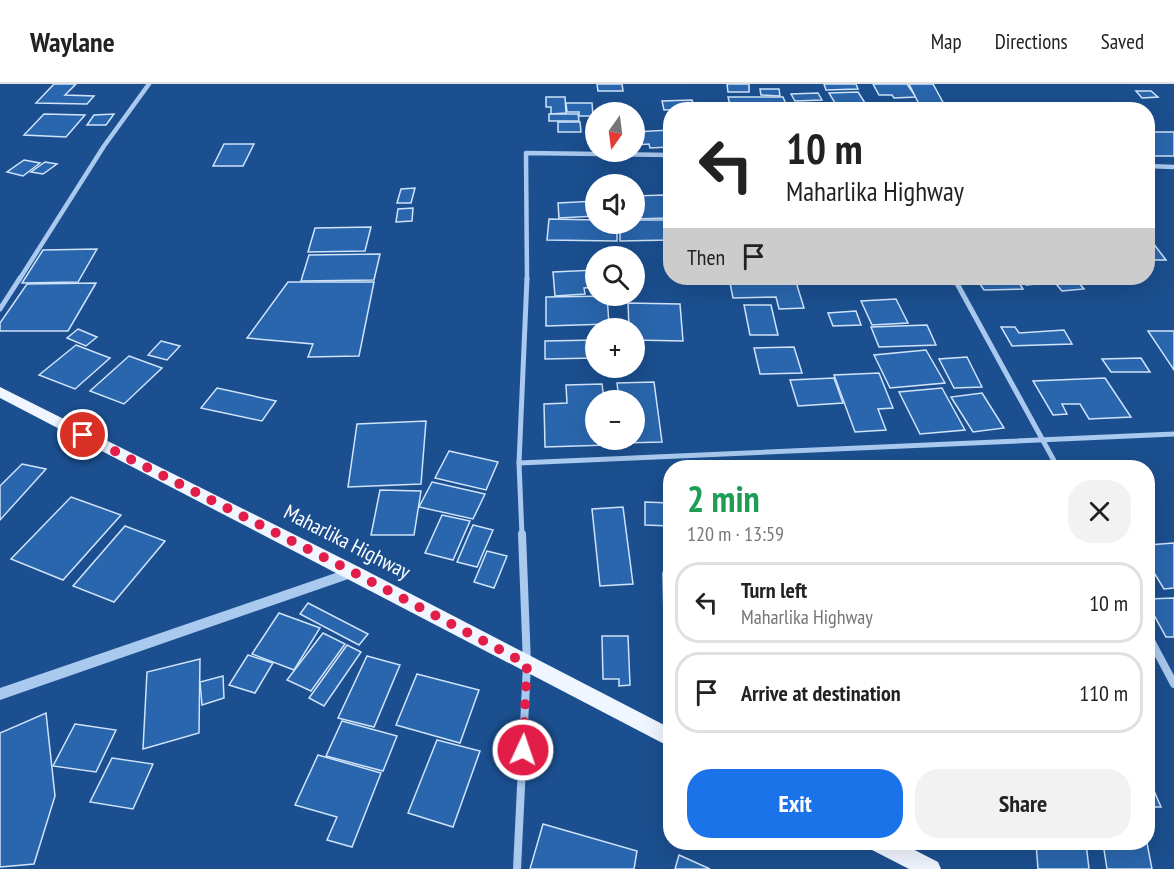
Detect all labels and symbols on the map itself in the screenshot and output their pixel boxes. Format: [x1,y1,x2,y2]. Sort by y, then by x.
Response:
north arrow [585,102,645,162]
pin [57,409,108,460]
street label: Maharlika Highway [279,498,415,585]
position arrow [491,718,555,782]

